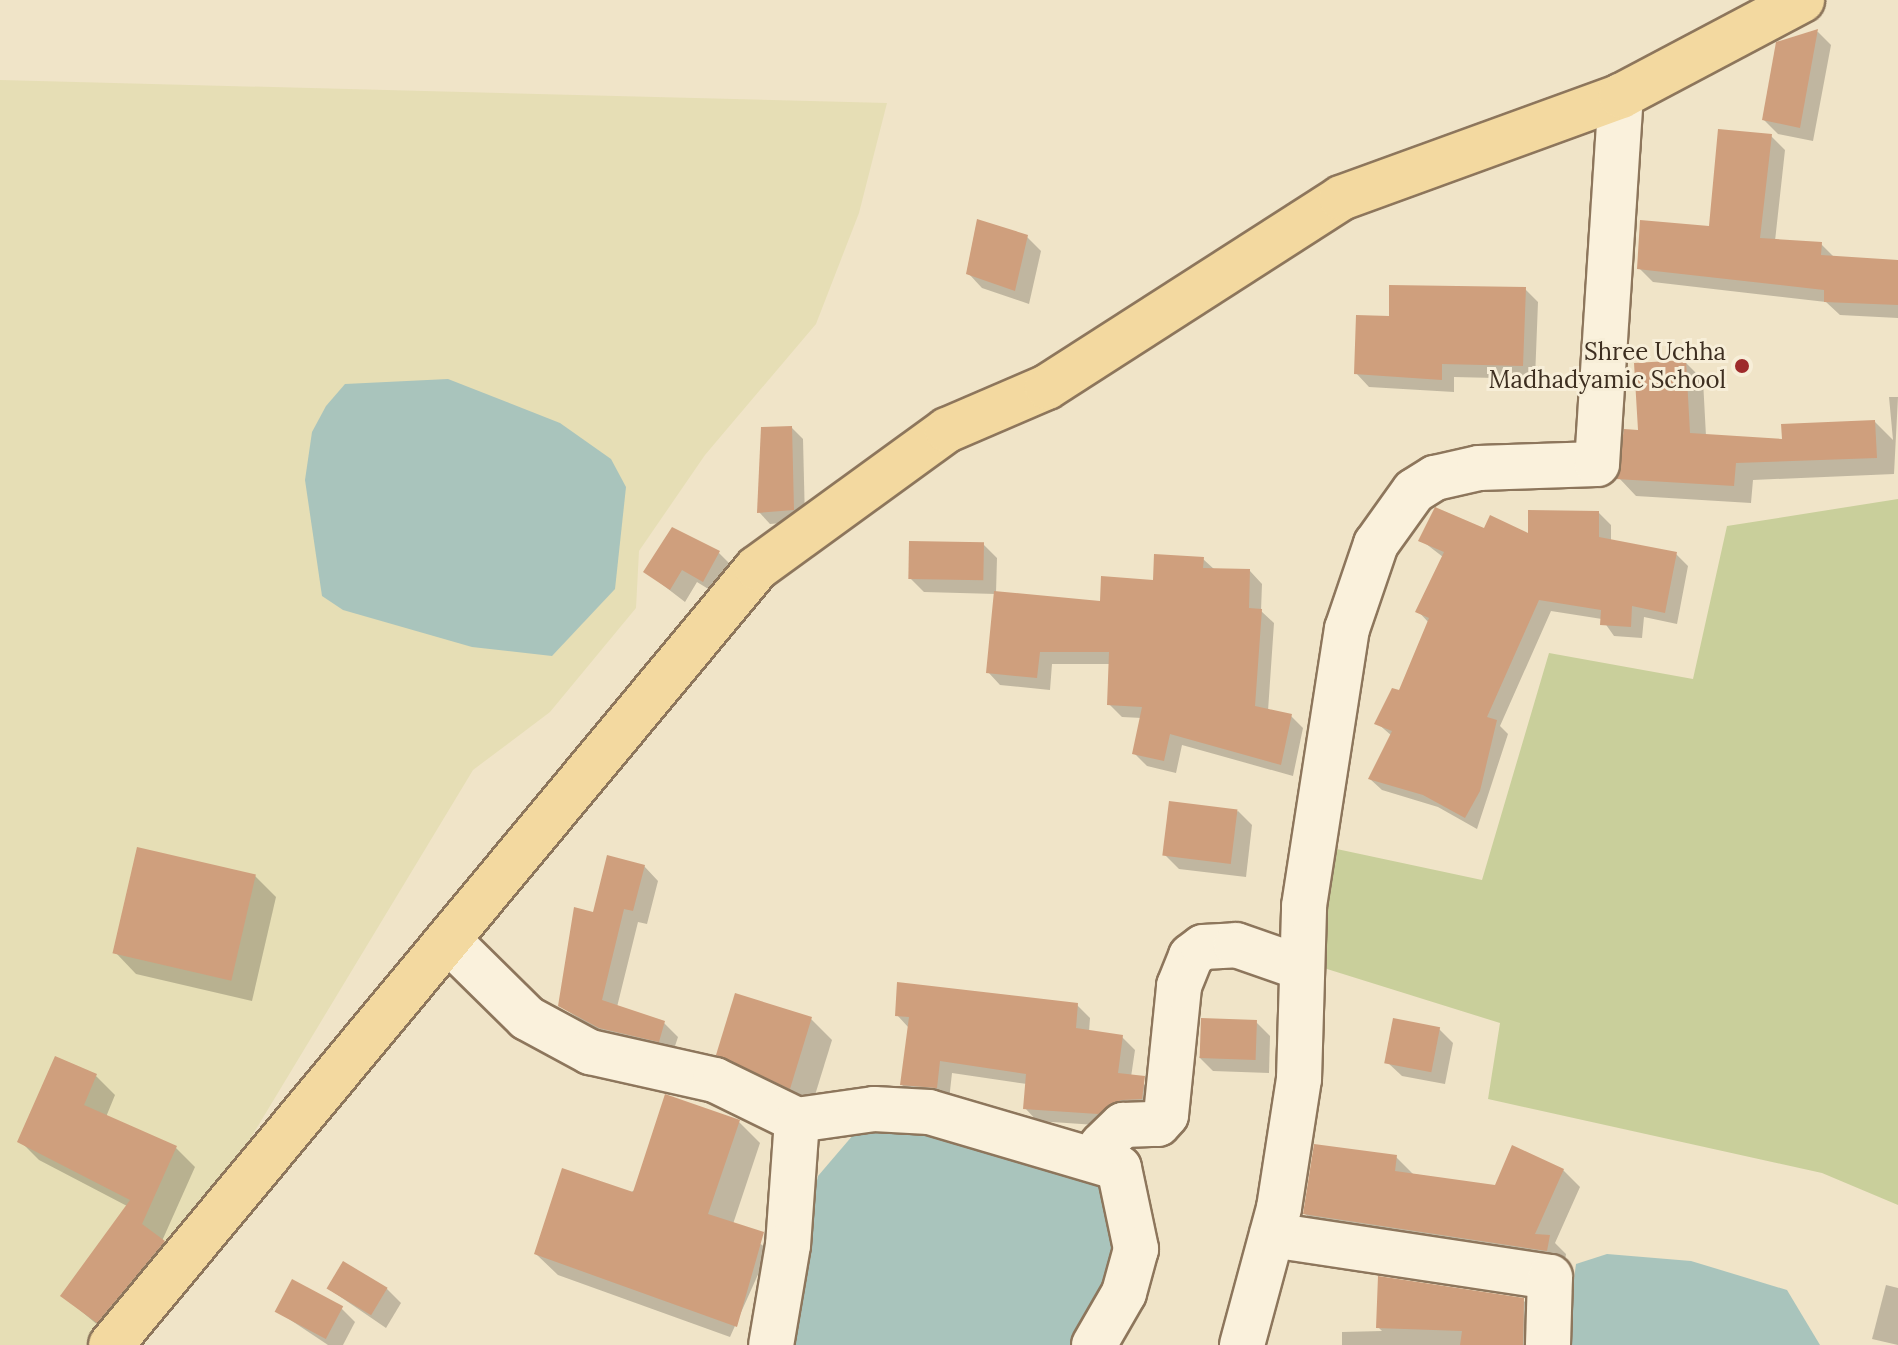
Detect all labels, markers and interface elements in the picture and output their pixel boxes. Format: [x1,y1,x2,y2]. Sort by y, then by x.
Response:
place label: Shree Uchha Madhadyamic School [1489,338,1726,394]
marker: Shree Uchha Madhadyamic School [1733,357,1751,375]

